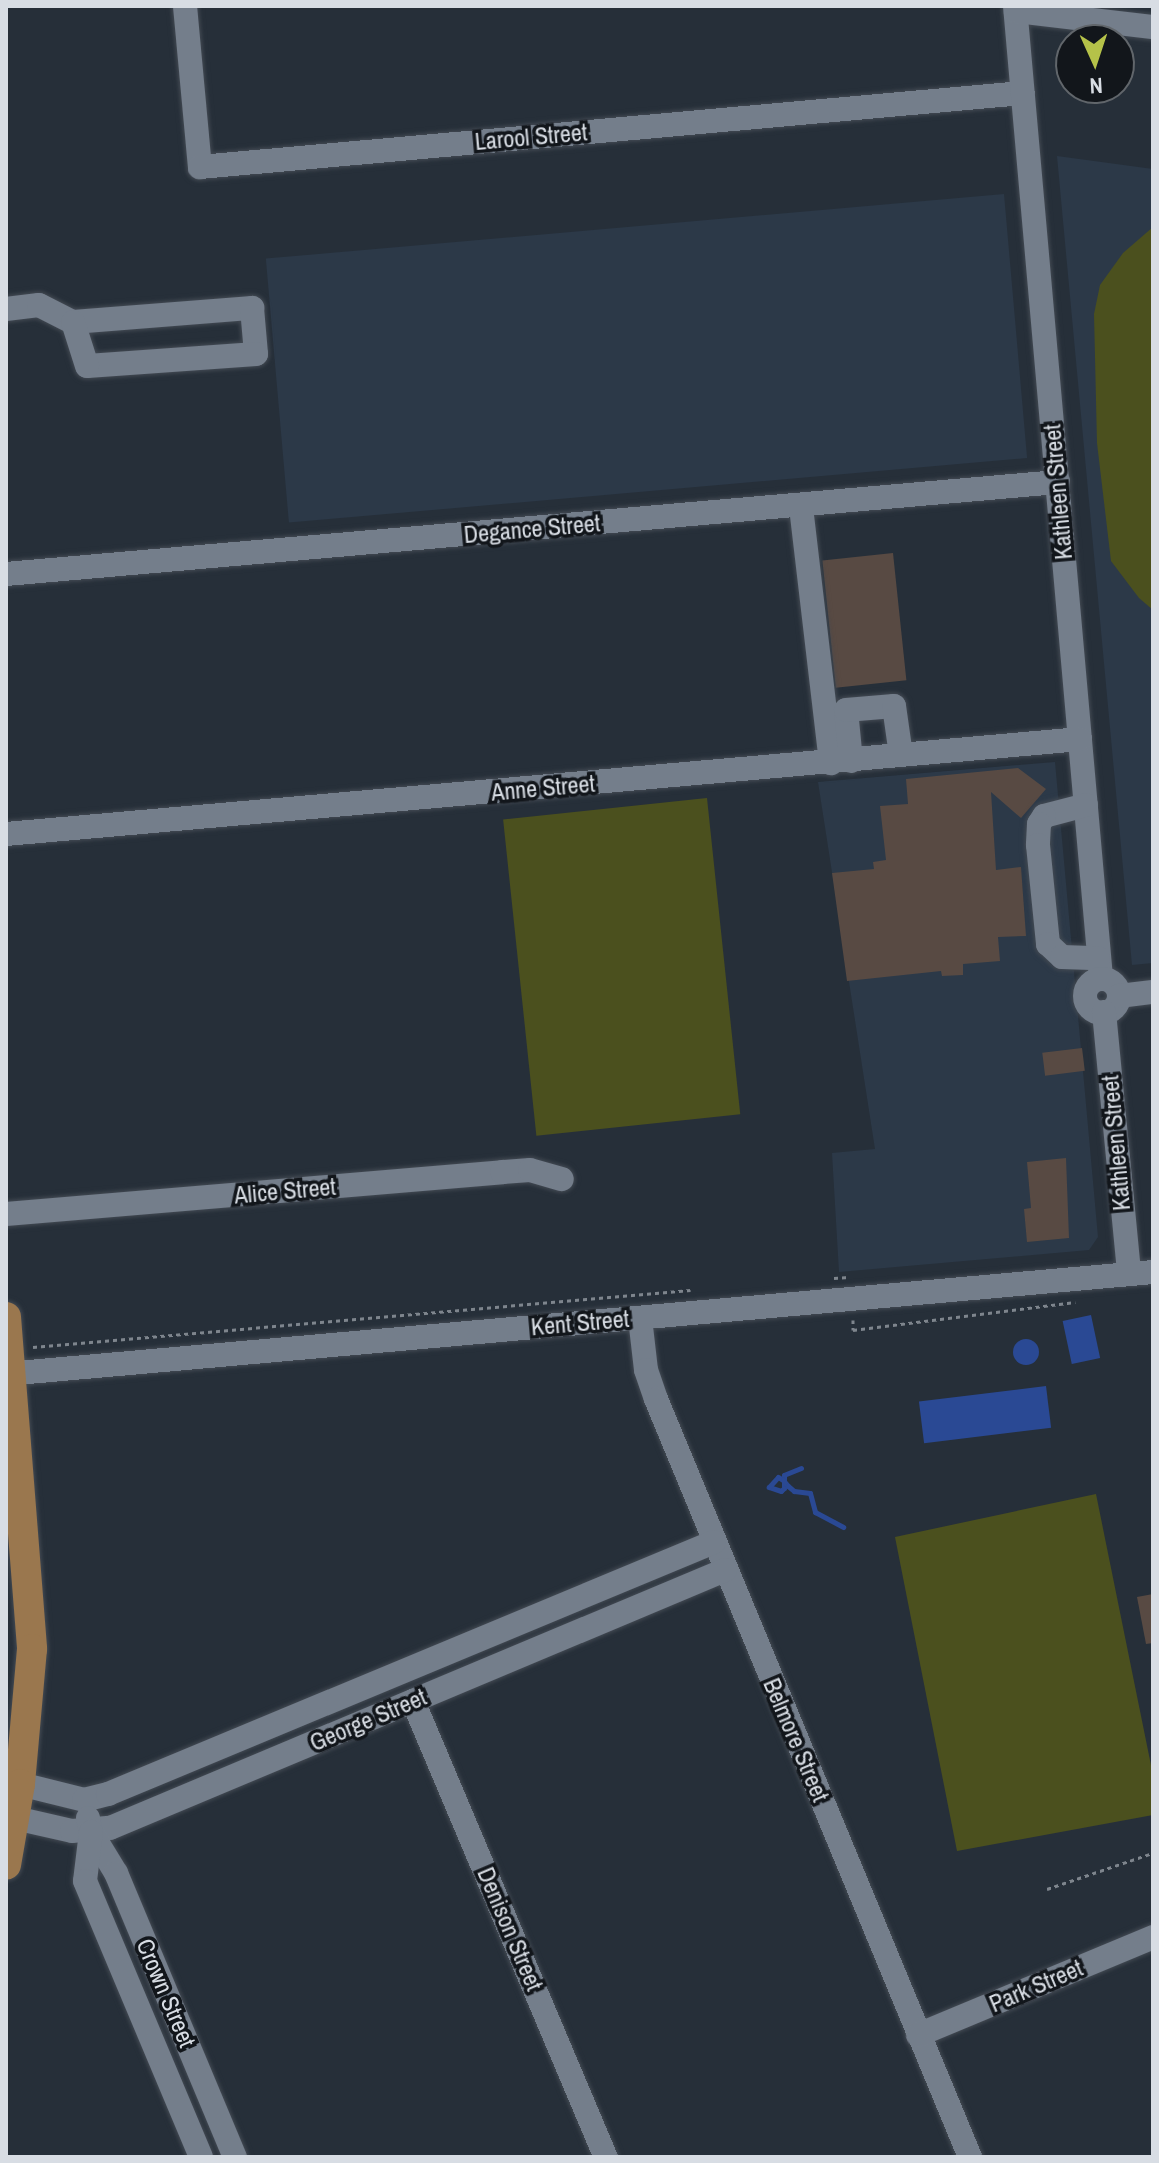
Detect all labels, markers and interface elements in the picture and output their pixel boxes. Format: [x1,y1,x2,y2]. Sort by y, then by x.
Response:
north arrow [1055,24,1135,104]
text: N [1089,71,1103,101]
street label: Larool Street [474,118,588,156]
street label: Kathleen Street [1038,423,1078,561]
street label: Degance Street [463,509,601,549]
street label: Anne Street [490,769,596,807]
street label: Kathleen Street [1096,1074,1136,1212]
street label: Alice Street [233,1172,337,1210]
street label: Kent Street [530,1304,630,1342]
street label: Belmore Street [757,1674,835,1806]
street label: George Street [305,1683,431,1757]
street label: Denison Street [471,1863,549,1995]
street label: Crown Street [130,1935,202,2051]
street label: Park Street [985,1954,1087,2018]

